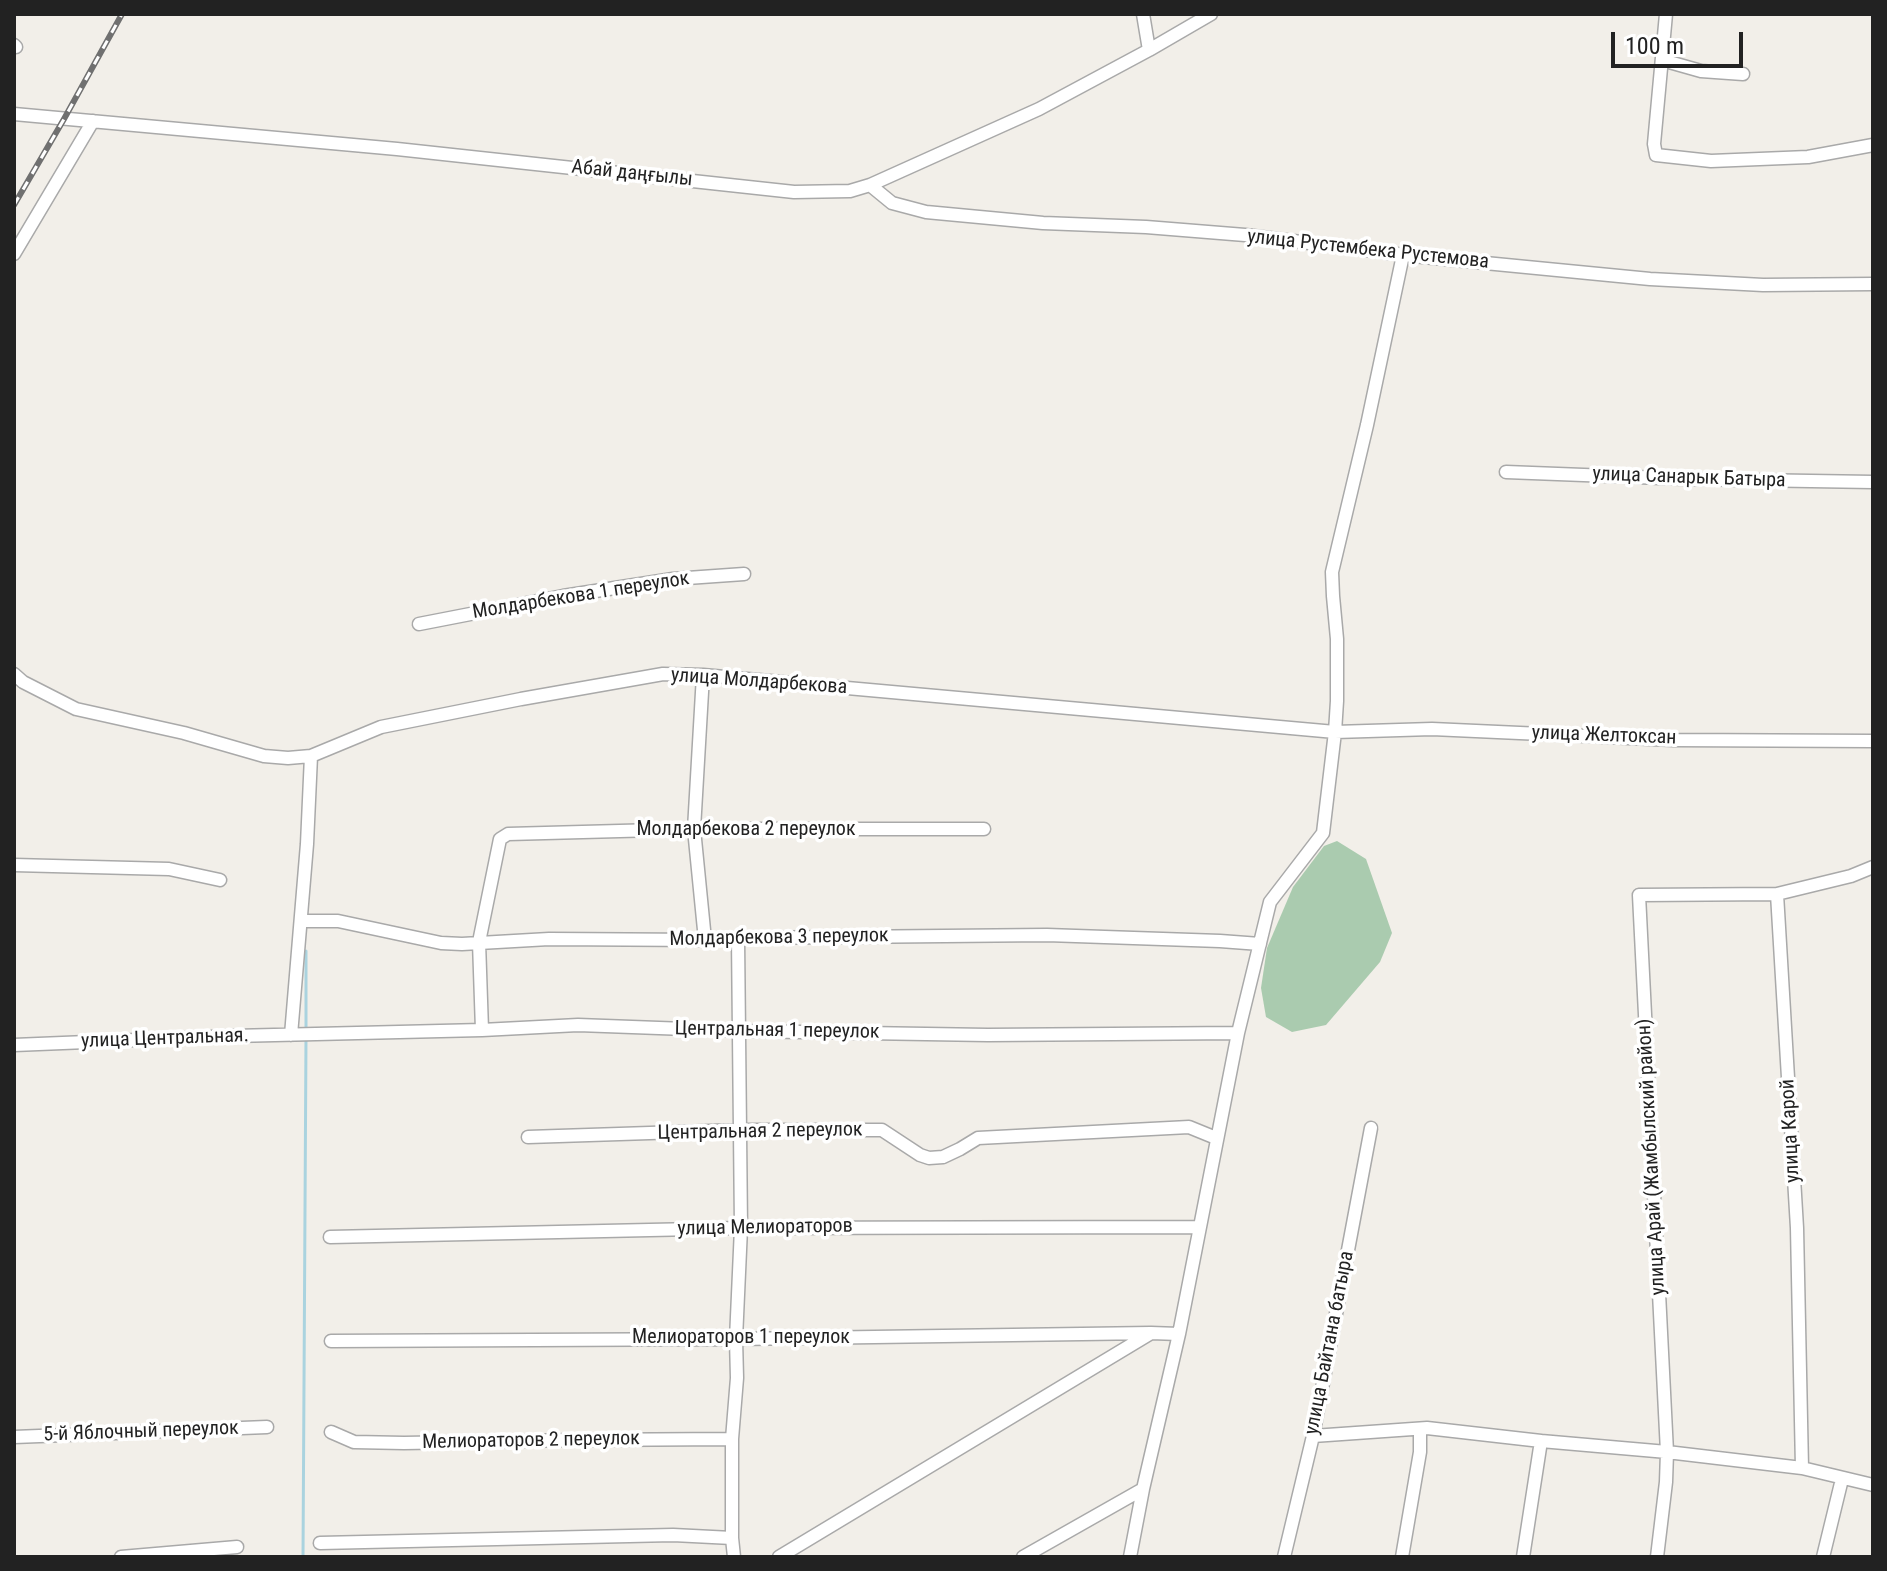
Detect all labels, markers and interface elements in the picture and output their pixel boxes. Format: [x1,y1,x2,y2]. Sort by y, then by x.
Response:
scale bar [1615,16,1747,66]
text: 100 m [1625,32,1684,60]
street label: Абай даңғылы [570,156,694,192]
street label: улица Рустембека Рустемова [1246,225,1490,275]
street label: улица Санарык Батыра [1592,463,1786,493]
street label: Молдарбекова 1 переулок [471,567,691,625]
street label: улица Молдарбекова [670,664,848,700]
street label: улица Желтоксан [1531,721,1677,751]
street label: Молдарбекова 2 переулок [636,818,856,842]
street label: Молдарбекова 3 переулок [669,924,889,952]
street label: Центральная 1 переулок [674,1017,880,1045]
street label: улица Арай (Жамбылский район) [1633,1018,1671,1296]
street label: улица Центральная. [81,1024,249,1054]
street label: улица Карой [1776,1079,1806,1183]
street label: Центральная 2 переулок [657,1118,863,1146]
street label: улица Мелиораторов [677,1214,853,1242]
street label: улица Байтана батыра [1300,1249,1360,1437]
street label: Мелиораторов 1 переулок [632,1326,850,1350]
street label: 5-й Яблочный переулок [43,1417,239,1447]
street label: Мелиораторов 2 переулок [422,1427,640,1455]

